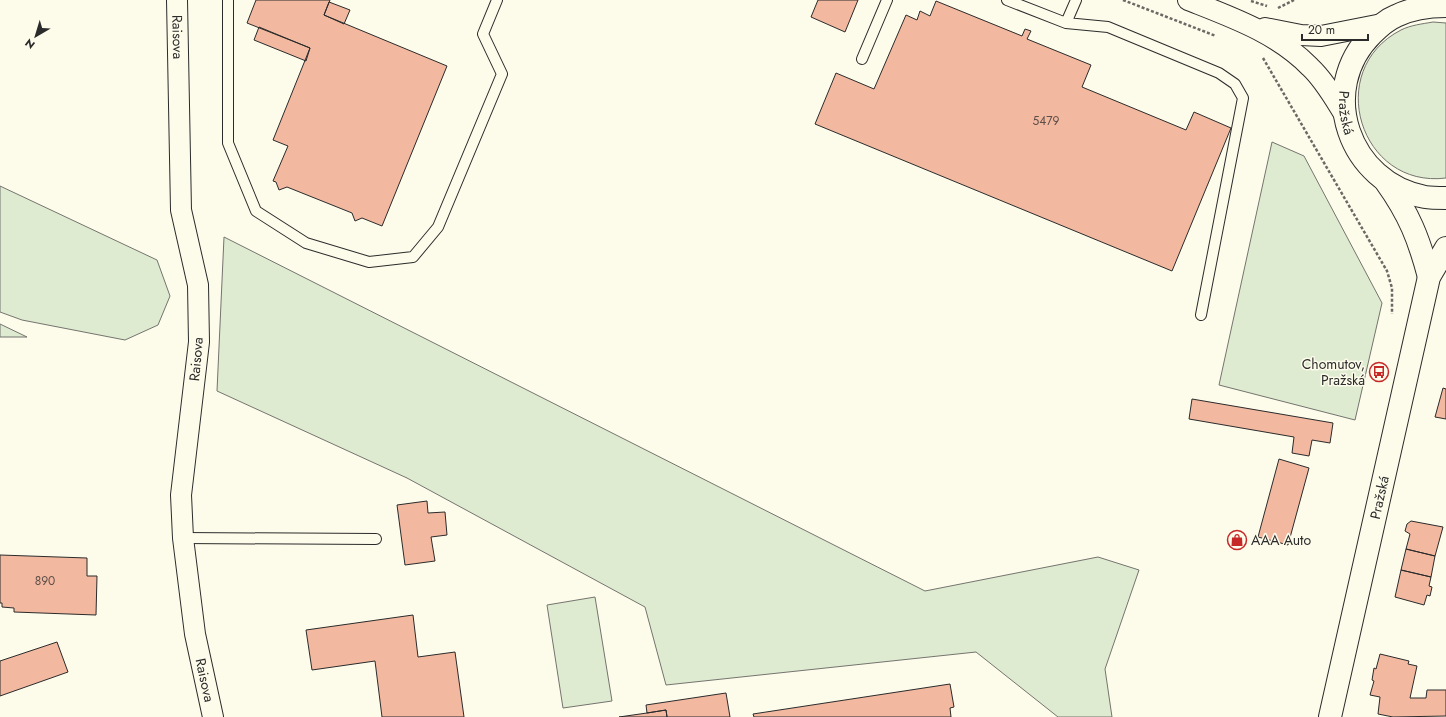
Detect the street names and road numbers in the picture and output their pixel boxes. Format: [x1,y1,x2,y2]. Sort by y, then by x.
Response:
street label: Raisova [167,15,188,59]
street label: Pražská [1334,90,1359,137]
street label: Raisova [184,336,208,382]
street label: Pražská [1365,474,1394,521]
street label: Raisova [191,656,219,704]

